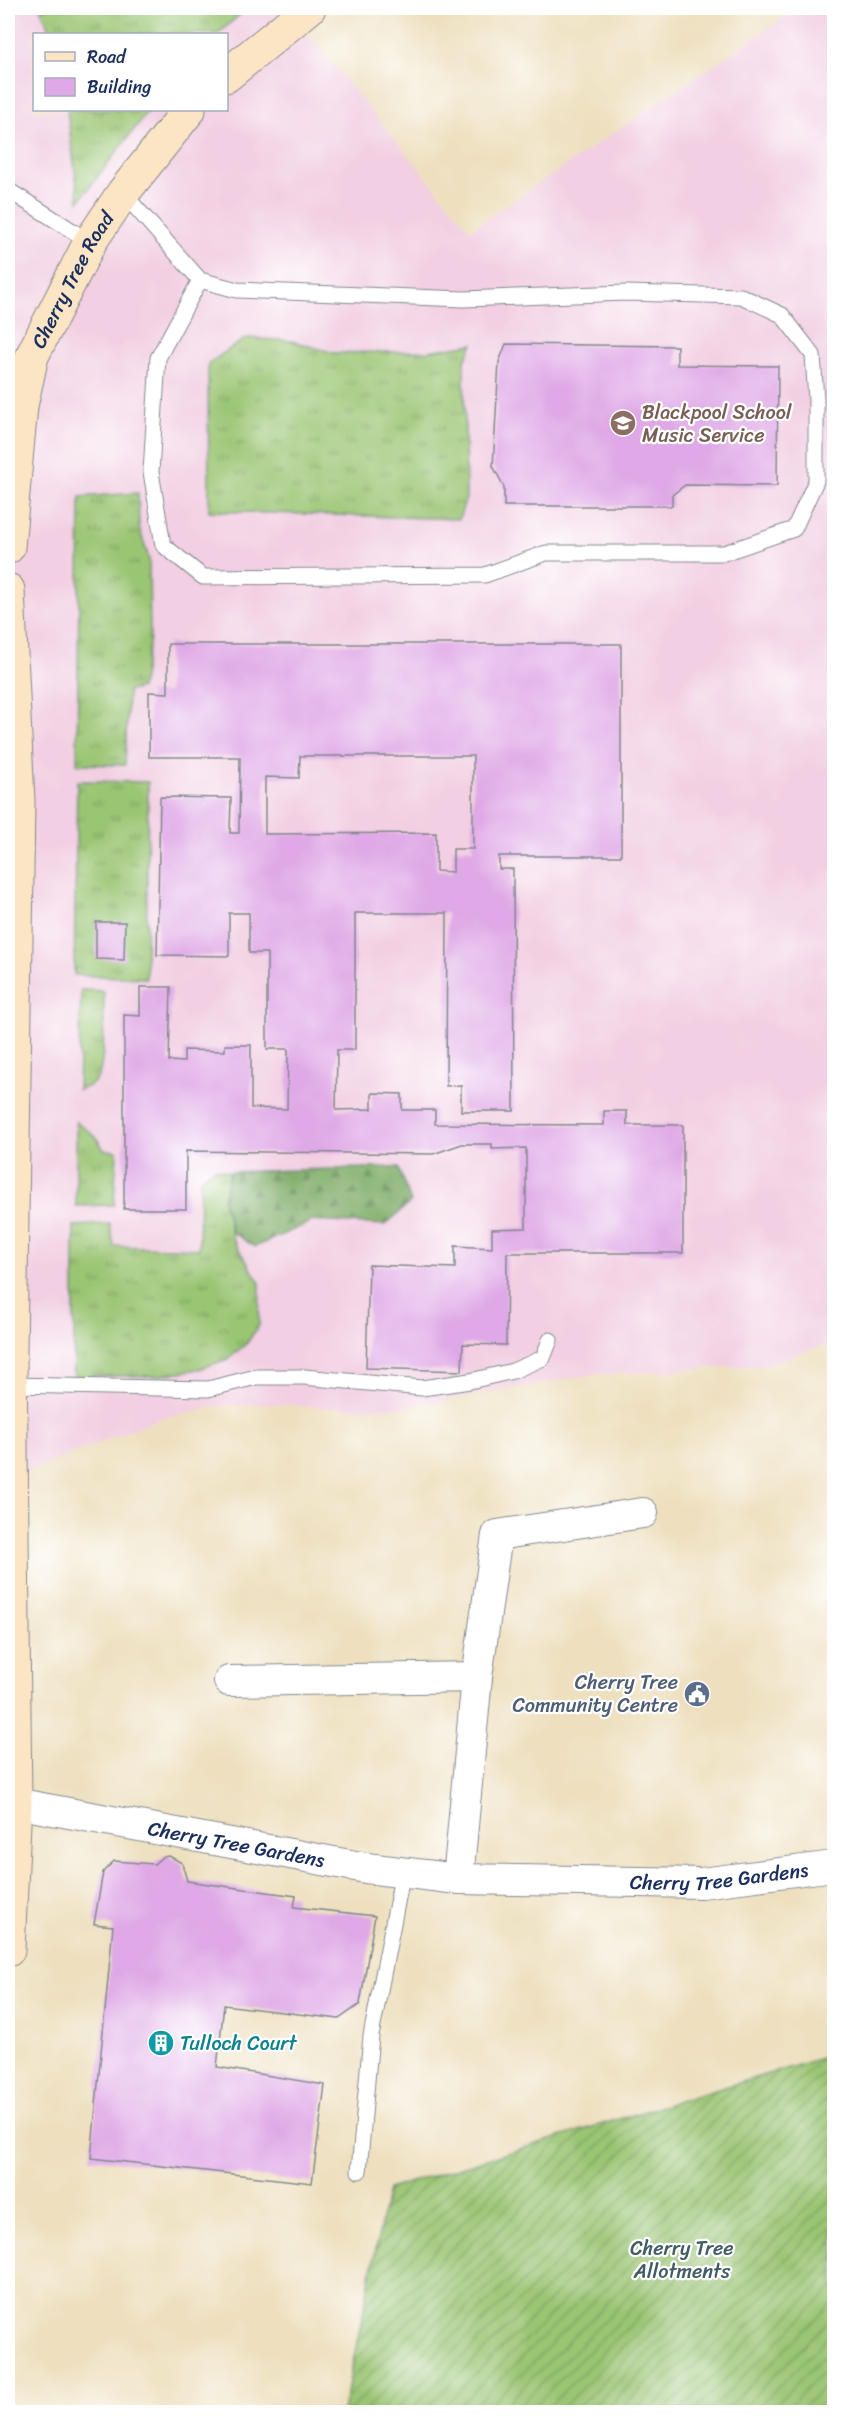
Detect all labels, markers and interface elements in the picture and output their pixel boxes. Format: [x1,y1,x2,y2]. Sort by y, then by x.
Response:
legend [33,33,228,111]
text: Road [87,41,127,73]
text: Building [87,71,151,103]
street label: Cherry Tree Road [21,203,124,354]
place label: Blackpool School Music Service [642,395,793,453]
school or university icon: Blackpool School Music Service [608,408,638,438]
place label: Cherry Tree Community Centre [512,1665,678,1723]
public building icon: Cherry Tree Community Centre [682,1679,712,1709]
street label: Cherry Tree Gardens [145,1810,328,1878]
street label: Cherry Tree Gardens [630,1852,811,1901]
place label: Tulloch Court [180,2026,298,2061]
building icon: Tulloch Court [146,2028,176,2058]
park label: Cherry Tree Allotments [630,2231,734,2289]

